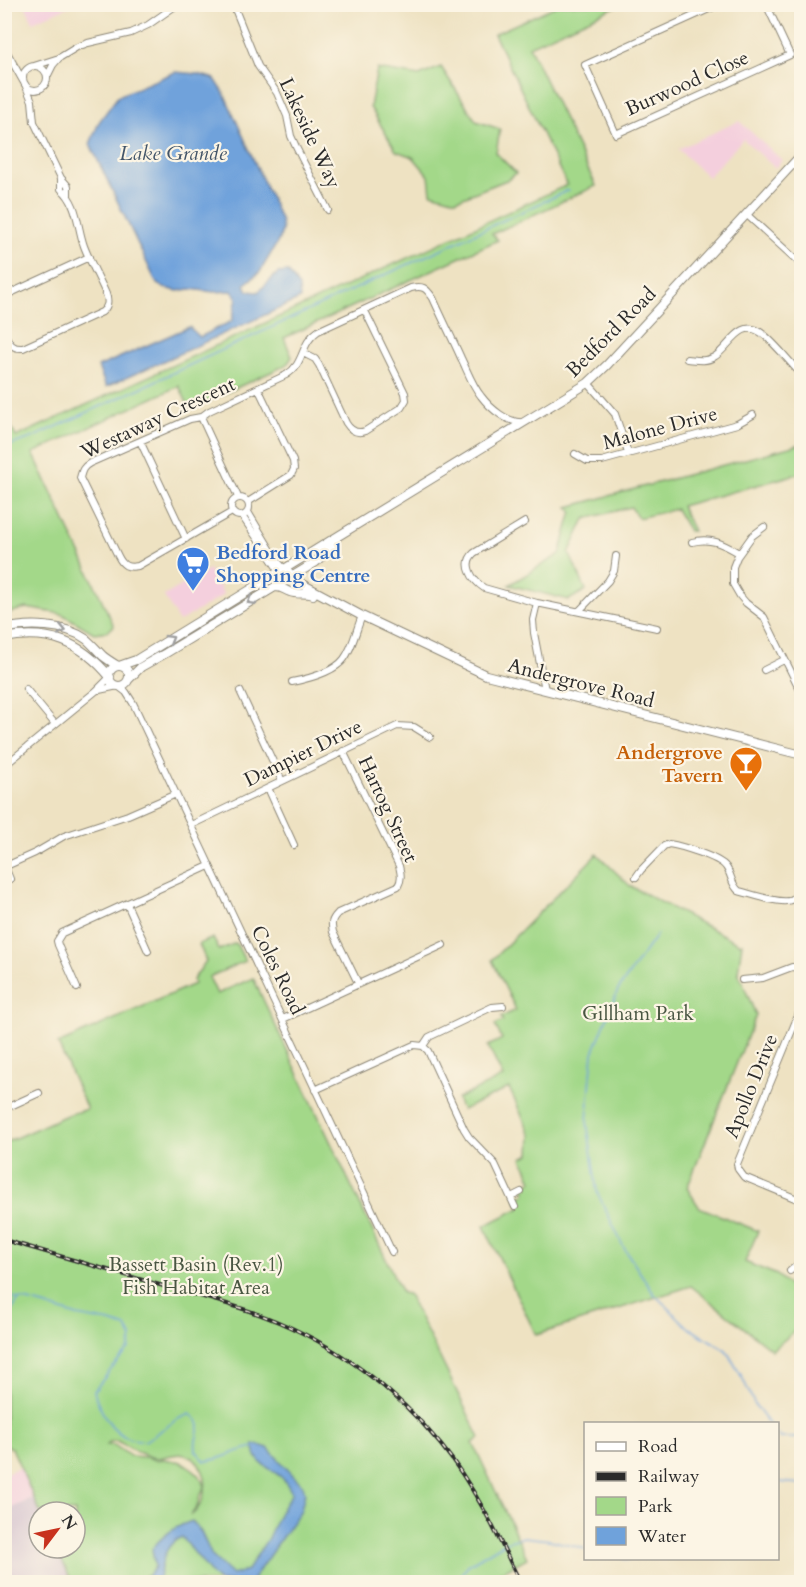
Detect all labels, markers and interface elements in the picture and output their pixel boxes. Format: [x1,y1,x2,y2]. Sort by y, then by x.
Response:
street label: Burwood Close [621,44,753,122]
street label: Lakeside Way [273,73,348,193]
water label: Lake Grande [119,139,228,168]
street label: Bedford Road [560,281,662,383]
street label: Westaway Crescent [75,370,240,466]
street label: Malone Drive [600,400,720,456]
place label: Bedford Road Shopping Centre [216,539,370,589]
supermarket icon: Bedford Road Shopping Centre [175,545,211,592]
one-way arrow [247,594,257,606]
one-way arrow [57,623,67,636]
one-way arrow [164,635,174,646]
street label: Andergrove Road [505,652,658,714]
street label: Dampier Drive [239,713,367,793]
place label: Andergrove Tavern [616,739,723,789]
bar icon: Andergrove Tavern [728,745,764,792]
street label: Hartog Street [352,751,425,867]
street label: Coles Road [245,921,311,1020]
park label: Gillham Park [582,1000,694,1027]
street label: Apollo Drive [718,1030,784,1142]
park label: Bassett Basin (Rev.1) Fish Habitat Area [108,1251,284,1301]
legend [584,1422,779,1560]
text: Road [638,1434,678,1459]
text: Railway [638,1464,700,1489]
text: Park [638,1494,673,1519]
north arrow [27,1500,87,1560]
text: N [56,1511,82,1534]
text: Water [637,1524,687,1549]

